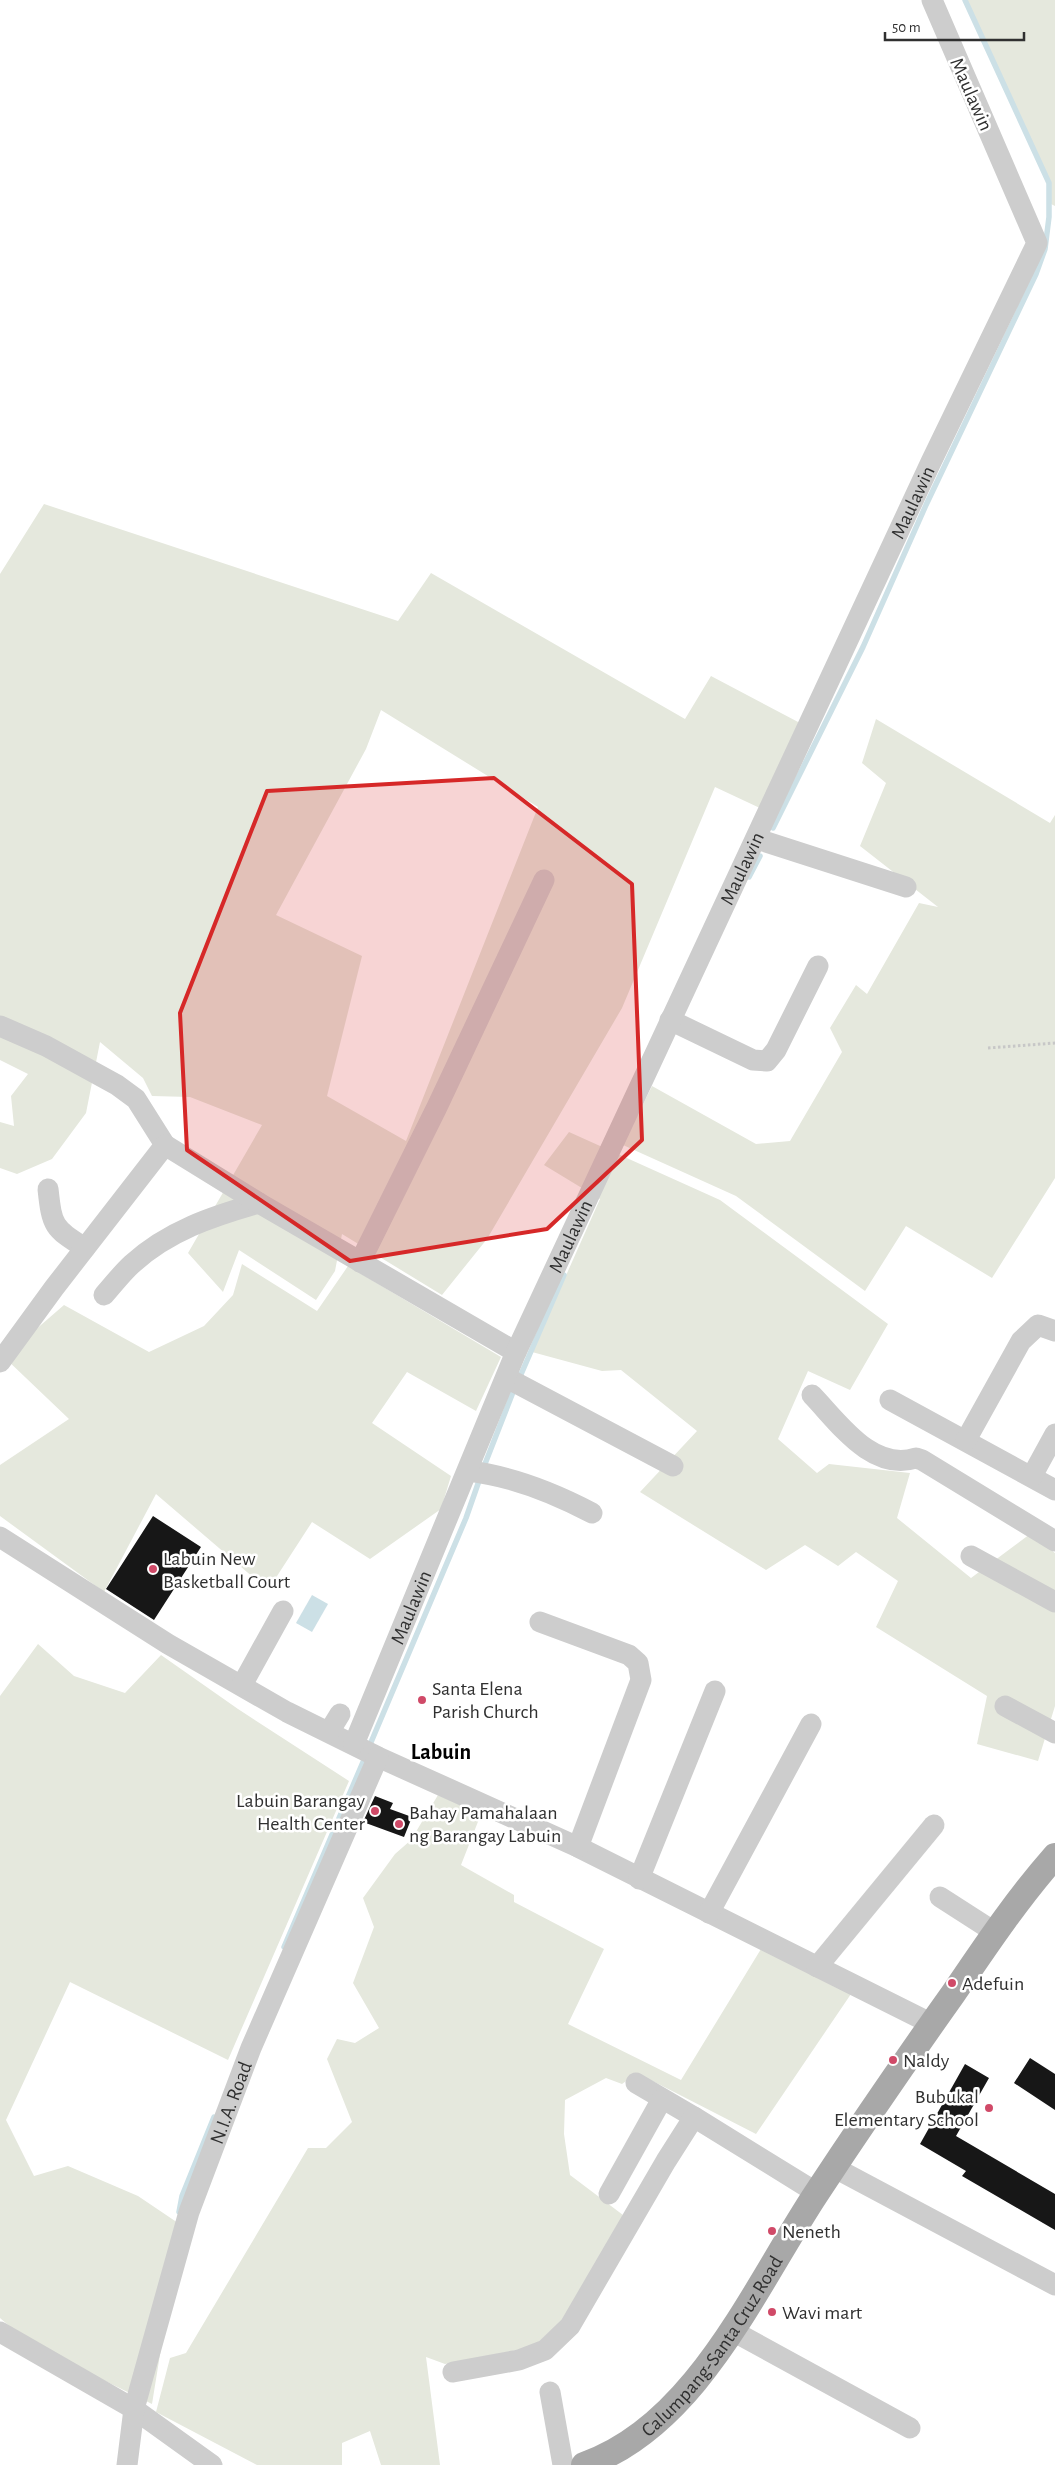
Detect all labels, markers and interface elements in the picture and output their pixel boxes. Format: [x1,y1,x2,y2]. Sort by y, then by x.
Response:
scale bar [885,10,1024,42]
text: 50 m [892,20,921,35]
street label: Maulawin [946,55,996,134]
street label: Maulawin [888,463,939,542]
street label: Maulawin [717,829,768,908]
street label: Maulawin [545,1197,596,1276]
place label: Labuin New Basketball Court [163,1549,291,1592]
marker: Labuin New Basketball Court [147,1563,159,1575]
street label: Maulawin [387,1568,436,1647]
place label: Santa Elena Parish Church [432,1679,539,1722]
marker: Santa Elena Parish Church [416,1694,428,1706]
district label: Labuin [411,1741,471,1763]
place label: Labuin Barangay Health Center [236,1791,366,1834]
place label: Bahay Pamahalaan ng Barangay Labuin [409,1803,561,1846]
marker: Labuin Barangay Health Center [369,1805,381,1817]
marker: Bahay Pamahalaan ng Barangay Labuin [393,1818,405,1830]
place label: Adefuin [962,1974,1024,1994]
marker: Adefuin [946,1977,958,1989]
place label: Naldy [903,2051,950,2071]
marker: Naldy [887,2054,899,2066]
street label: N.I.A. Road [207,2059,256,2147]
place label: Bubukal Elementary School [834,2087,979,2130]
marker: Bubukal Elementary School [983,2102,995,2114]
place label: Neneth [782,2222,841,2242]
marker: Neneth [766,2225,778,2237]
street label: Calumpang-Santa Cruz Road [638,2253,787,2441]
place label: Wavi mart [782,2303,863,2323]
marker: Wavi mart [766,2306,778,2318]

